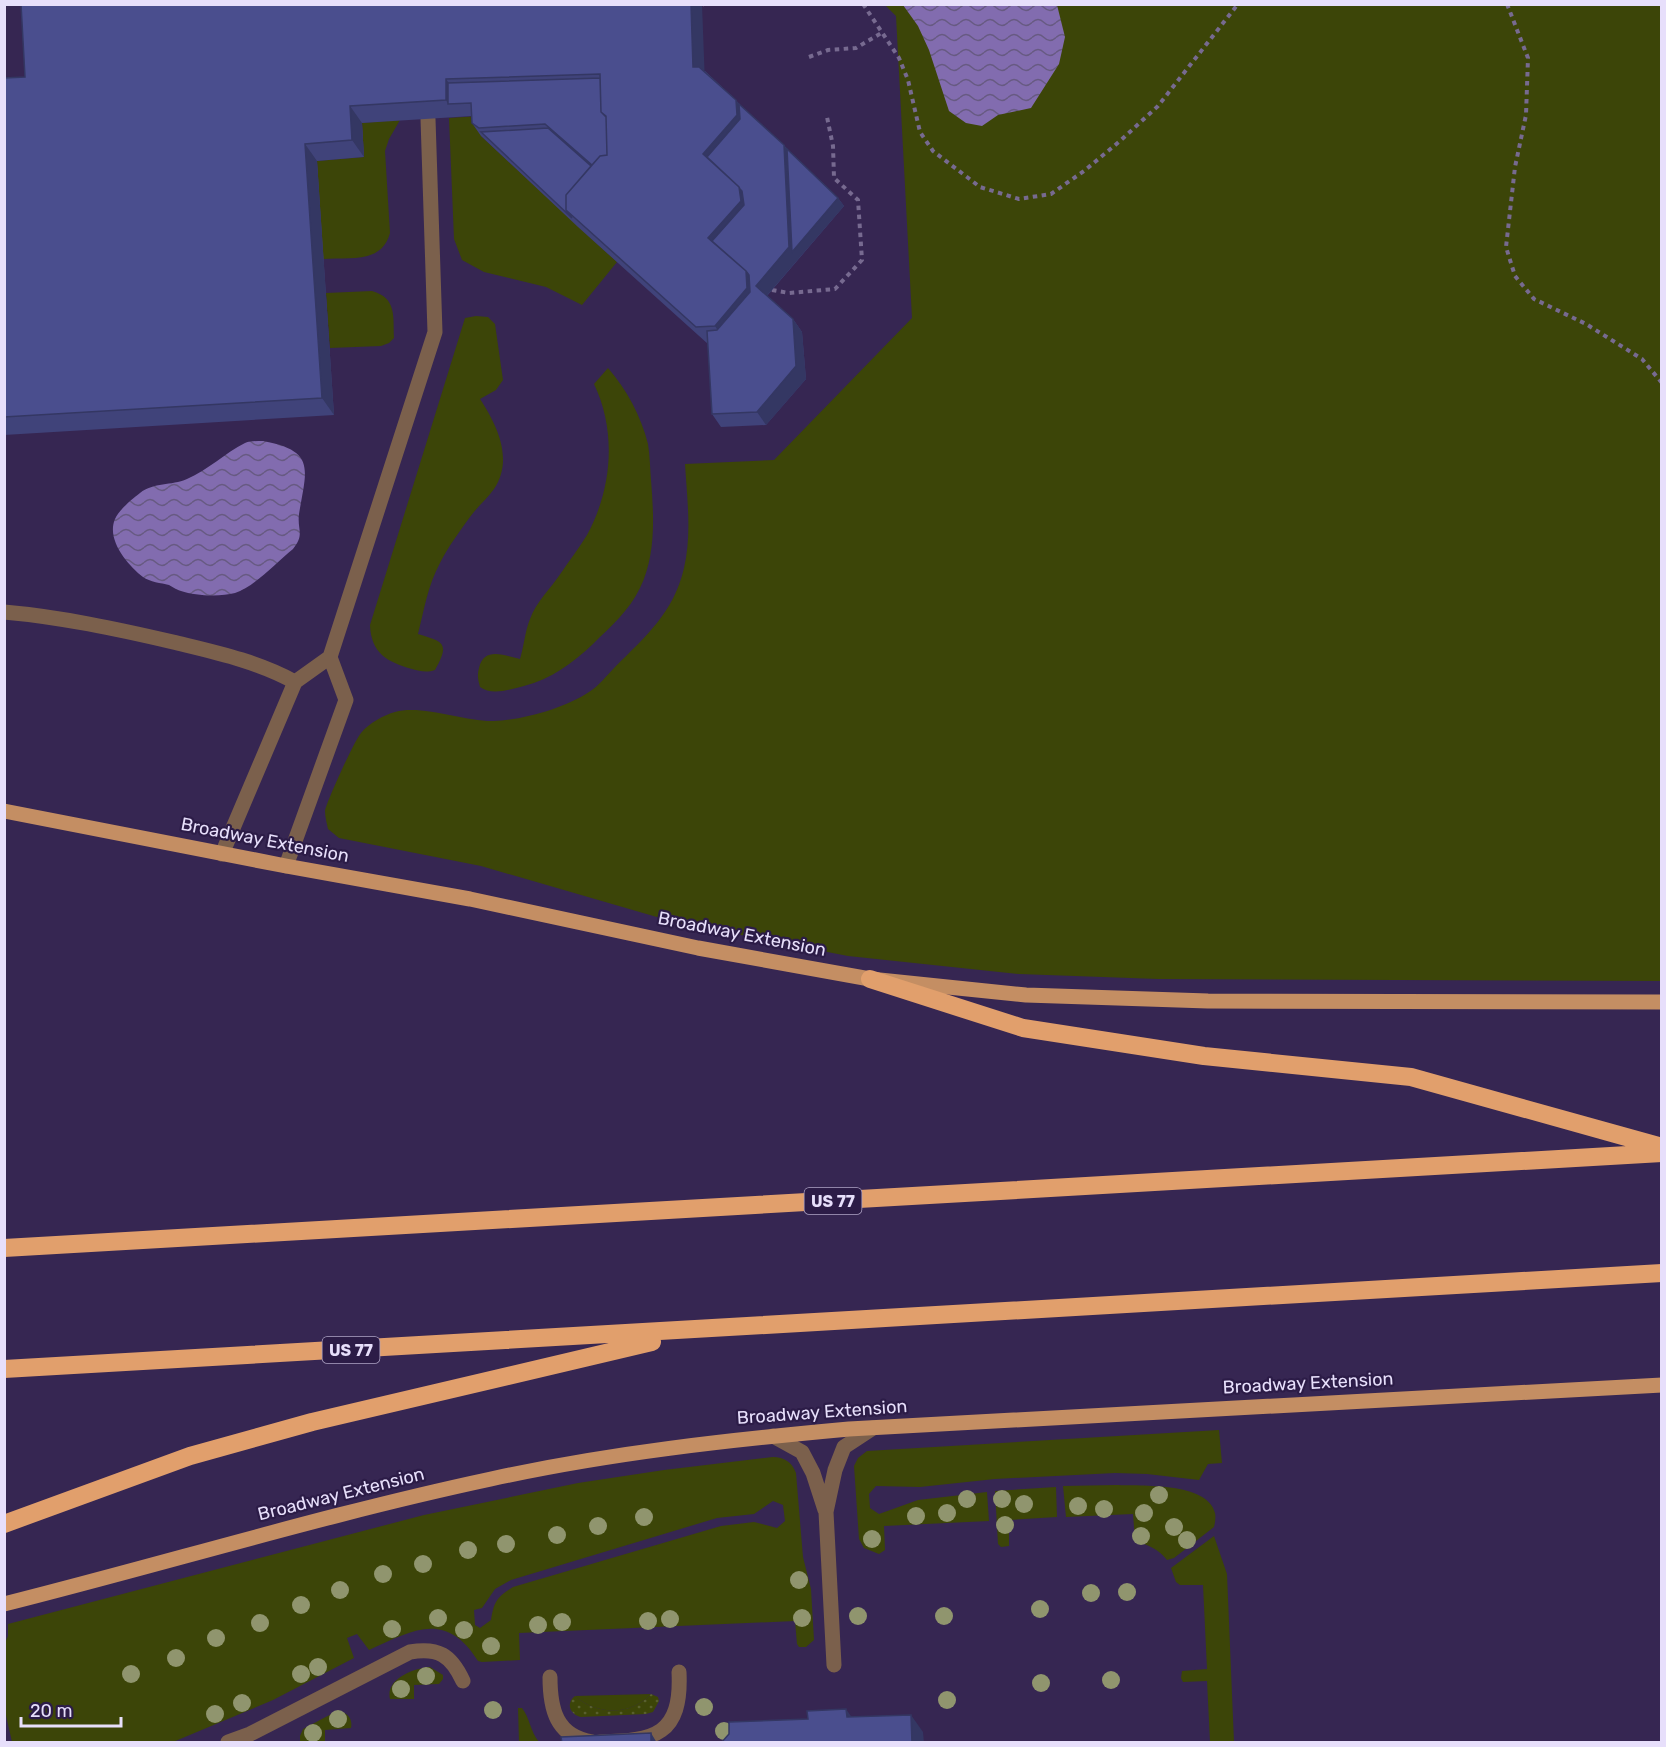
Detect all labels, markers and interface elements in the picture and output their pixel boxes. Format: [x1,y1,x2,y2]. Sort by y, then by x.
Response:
street label: Broadway Extension [179,813,351,867]
street label: Broadway Extension [656,907,828,961]
road number: US 77 [804,1188,862,1214]
road number: US 77 [322,1337,380,1363]
street label: Broadway Extension [1222,1368,1394,1398]
street label: Broadway Extension [736,1395,908,1429]
street label: Broadway Extension [255,1463,427,1525]
scale bar [21,1690,122,1728]
text: 20 m [30,1700,72,1722]

